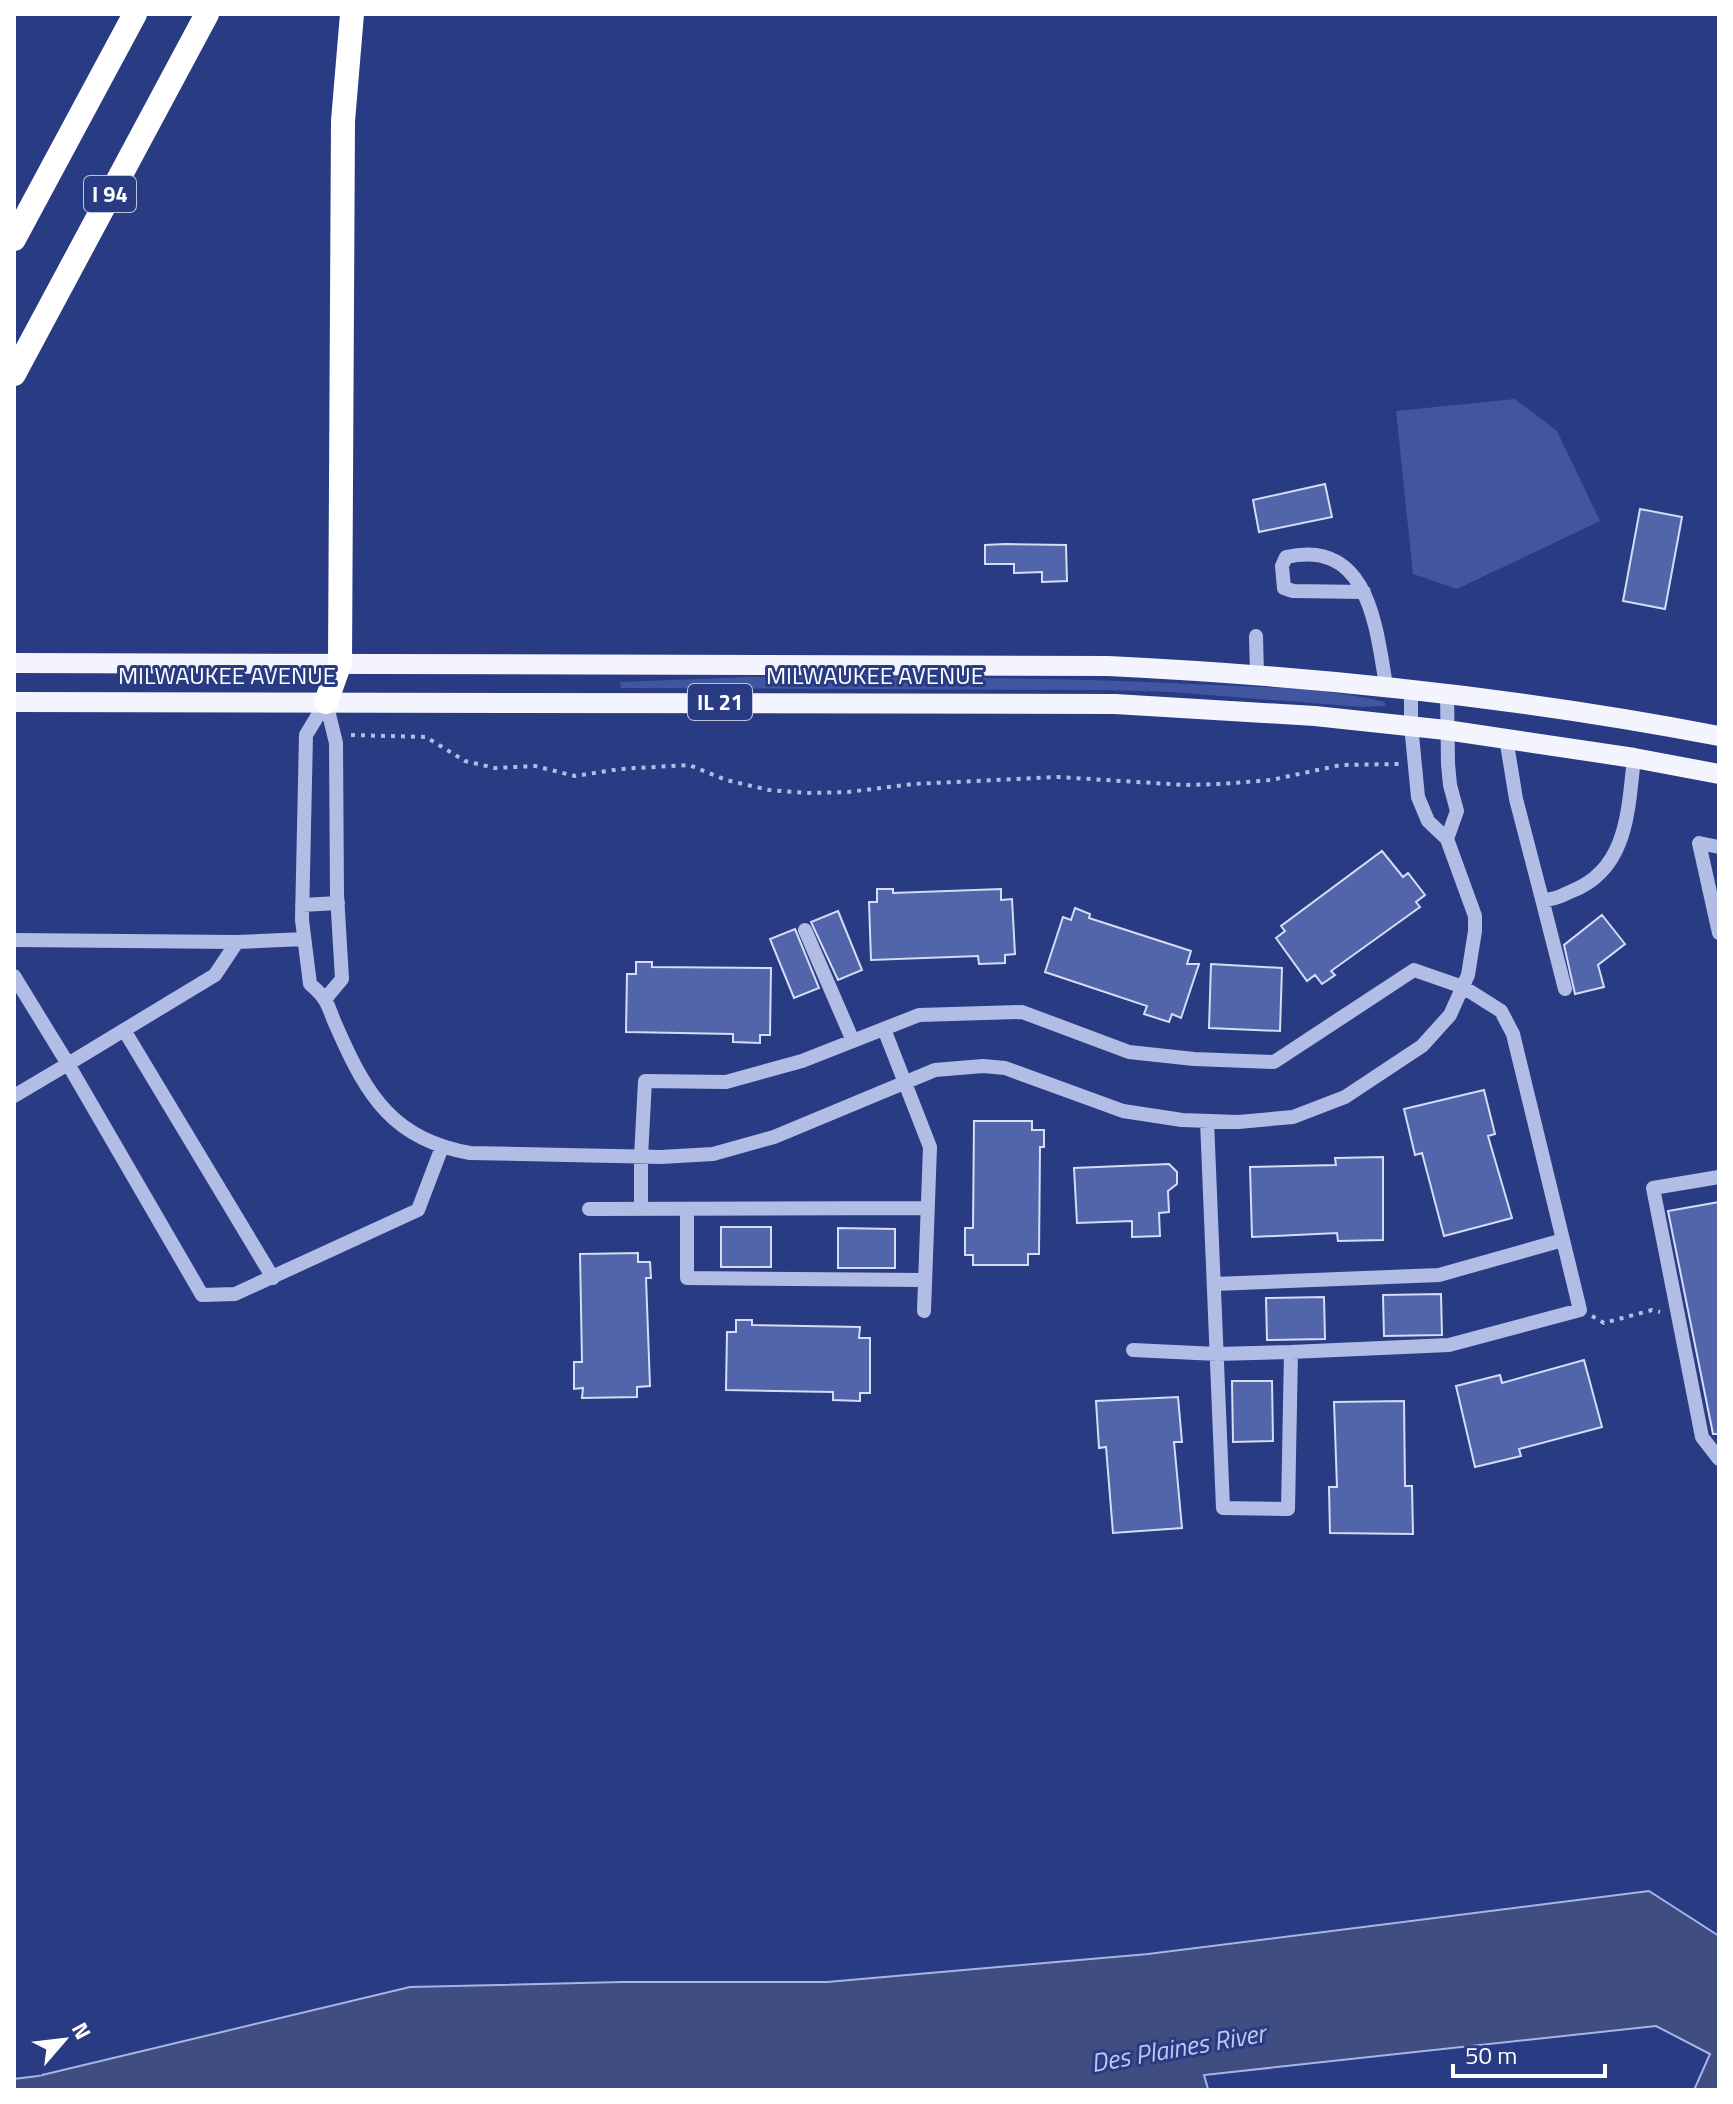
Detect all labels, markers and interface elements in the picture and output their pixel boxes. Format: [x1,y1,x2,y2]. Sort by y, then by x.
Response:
road number: I 94 [84,176,136,212]
street label: MILWAUKEE AVENUE [118,657,336,693]
street label: MILWAUKEE AVENUE [766,657,984,693]
road number: IL 21 [688,684,752,720]
north arrow [24,2000,104,2080]
water label: Des Plaines River [1088,2013,1271,2082]
text: N [63,2016,100,2045]
scale bar [1453,2028,1605,2078]
text: 50 m [1465,2037,1517,2073]

